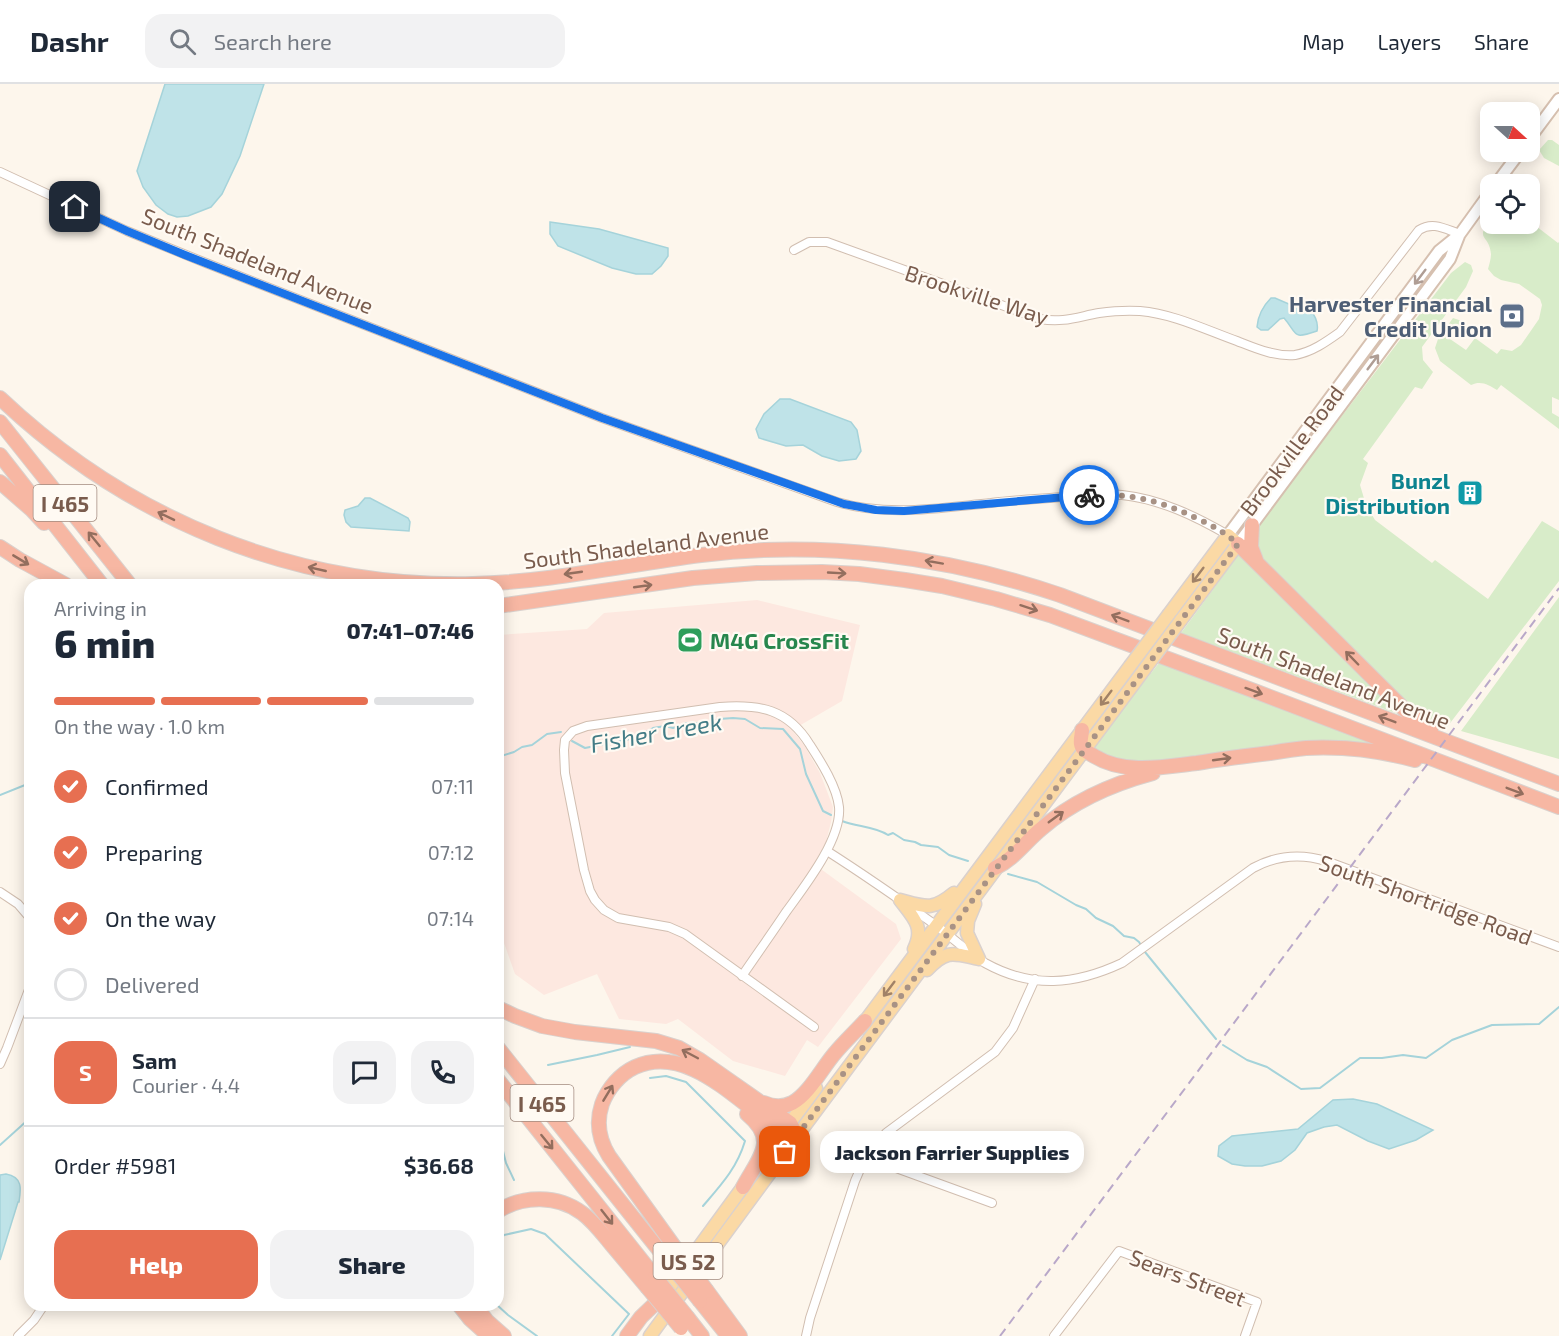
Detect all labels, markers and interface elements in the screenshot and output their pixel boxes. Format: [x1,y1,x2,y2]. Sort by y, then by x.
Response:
search box [145,14,565,68]
text: Dashr [30,24,109,58]
icon: search [166,25,199,58]
text: Search here [214,28,332,54]
text: Map [1302,29,1344,54]
text: Layers [1377,29,1441,54]
text: Share [1474,29,1529,54]
north arrow [1480,102,1540,162]
map controls [1480,102,1540,234]
button: locate [1480,174,1540,234]
pin [49,181,100,232]
icon: home [58,190,91,223]
street label: South Shadeland Avenue [139,202,377,318]
street label: Brookville Way [902,259,1052,330]
one-way arrow [1414,269,1427,285]
place label: Harvester Financial Credit Union [1289,290,1493,341]
bank icon: Harvester Financial Credit Union [1497,301,1527,331]
one-way arrow [1366,355,1379,371]
street label: Brookville Road [1234,380,1348,520]
courier [1059,465,1119,525]
place label: Bunzl Distribution [1325,467,1451,518]
building icon: Bunzl Distribution [1455,478,1485,508]
icon: bike [1073,479,1106,512]
road number: I 465 [34,485,97,521]
one-way arrow [158,509,176,521]
street label: South Shadeland Avenue [522,517,770,573]
one-way arrow [87,531,100,547]
one-way arrow [12,555,29,567]
one-way arrow [924,556,944,567]
one-way arrow [308,562,327,574]
one-way arrow [1192,566,1205,582]
one-way arrow [827,567,847,578]
one-way arrow [564,568,583,579]
one-way arrow [633,580,653,591]
text: Arriving in [54,596,147,620]
one-way arrow [1019,604,1038,615]
one-way arrow [1111,612,1130,623]
text: 07:41–07:46 [347,617,474,643]
text: 6 min [54,619,155,666]
street label: South Shadeland Avenue [1214,621,1454,733]
sports icon: M4G CrossFit [675,625,705,655]
place label: M4G CrossFit [710,627,849,653]
one-way arrow [1344,650,1359,665]
one-way arrow [1245,686,1263,697]
one-way arrow [1100,690,1113,706]
water label: Fisher Creek [588,706,724,758]
one-way arrow [1378,713,1397,724]
text: On the way · 1.0 km [54,714,225,738]
one-way arrow [1212,754,1232,765]
icon: check [54,770,87,803]
text: Confirmed [105,773,209,799]
text: 07:11 [431,774,474,798]
one-way arrow [1505,786,1524,797]
one-way arrow [1047,811,1063,823]
icon: check [54,836,87,869]
text: Preparing [105,839,203,865]
text: 07:12 [428,840,474,864]
street label: South Shortridge Road [1316,848,1536,950]
icon: check [54,902,87,935]
text: On the way [105,905,216,931]
text: 07:14 [427,906,474,930]
text: Delivered [105,971,200,997]
one-way arrow [882,981,895,997]
button: chat [333,1041,396,1104]
button: phone [411,1041,474,1104]
text: Sam [132,1047,177,1073]
one-way arrow [681,1048,699,1059]
text: S [79,1059,92,1085]
text: Courier · 4.4 [132,1073,240,1097]
road number: I 465 [510,1085,574,1121]
one-way arrow [603,1085,615,1102]
pin [759,1126,810,1177]
callout: Jackson Farrier Supplies [821,1131,1085,1173]
one-way arrow [541,1134,554,1150]
icon: bag [768,1135,801,1168]
text: Jackson Farrier Supplies [835,1140,1069,1164]
text: Order #5981 [54,1152,177,1178]
text: $36.68 [404,1152,474,1178]
one-way arrow [600,1208,613,1224]
button: Help [54,1230,258,1299]
button: Share [270,1230,474,1299]
road number: US 52 [654,1243,722,1279]
street label: Sears Street [1126,1243,1250,1311]

